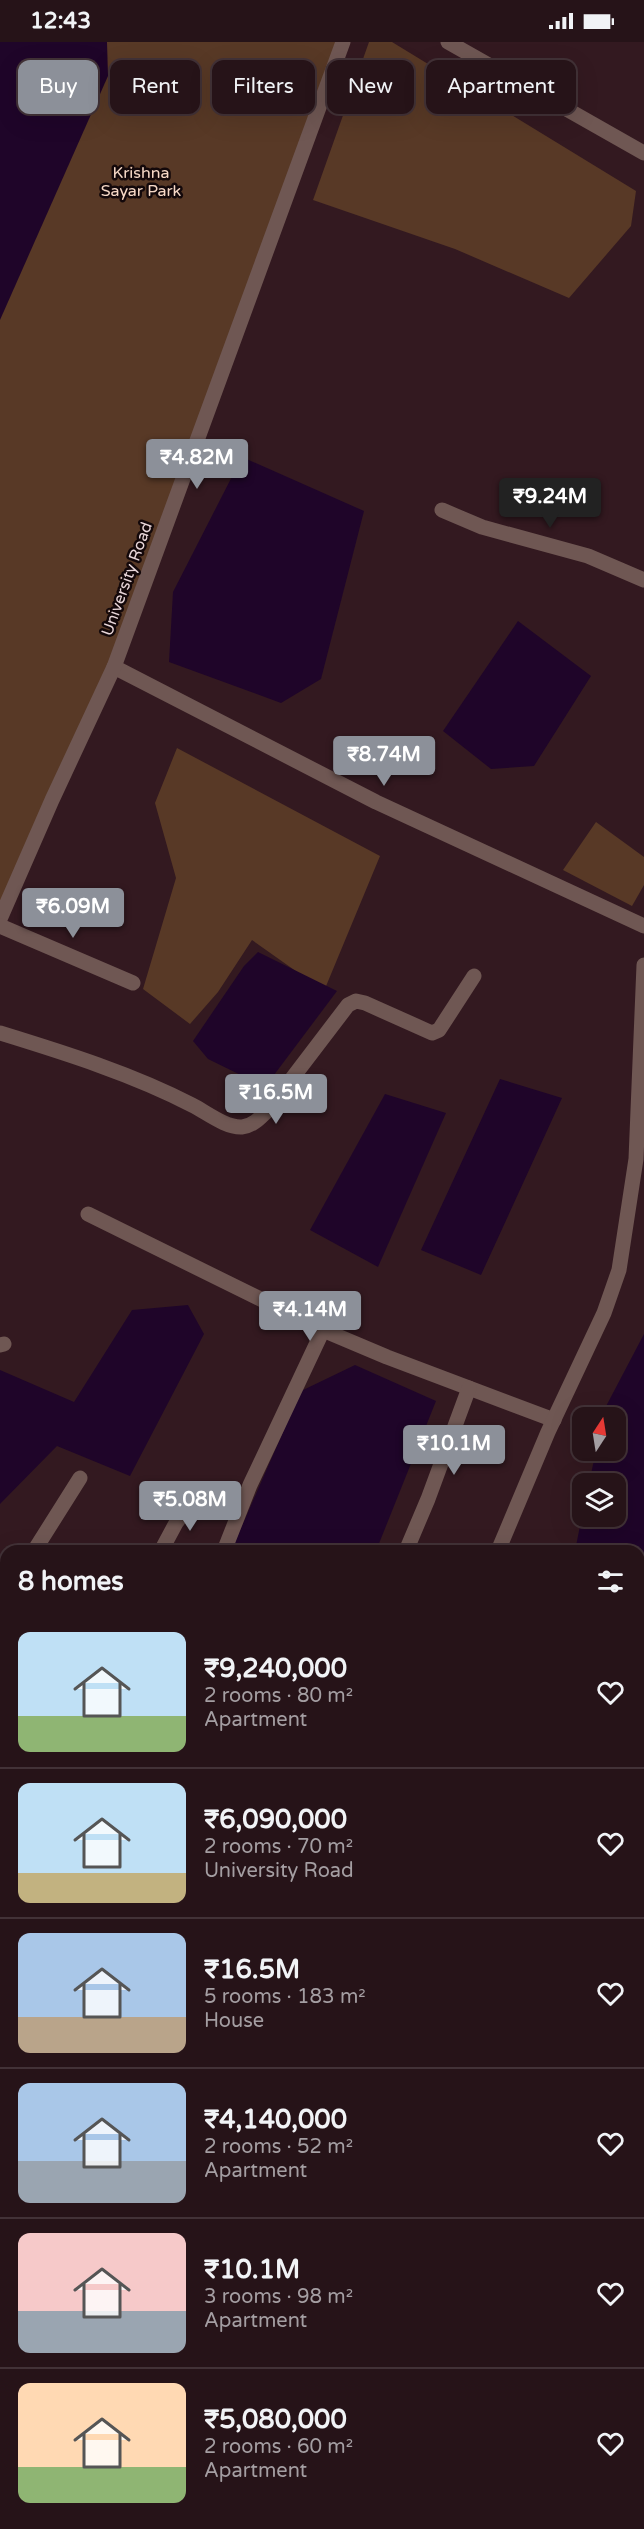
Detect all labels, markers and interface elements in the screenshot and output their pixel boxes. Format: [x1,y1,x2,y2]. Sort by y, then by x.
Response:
text: 12:43 [30,8,91,34]
chip: Buy [18,60,98,114]
chip: Rent [110,60,200,114]
chip: Filters [212,60,315,114]
chip: New [327,60,414,114]
chip: Apartment [426,60,576,114]
park label: Krishna Sayar Park [101,163,182,201]
pin: ₹4.82M [148,439,246,490]
text: ₹4.82M [160,446,234,470]
pin: ₹9.24M [501,478,599,529]
text: ₹9.24M [513,485,587,509]
street label: University Road [97,519,157,639]
pin: ₹8.74M [335,736,433,787]
text: ₹8.74M [347,743,421,767]
pin: ₹6.09M [24,888,122,939]
text: ₹6.09M [36,895,110,919]
pin: ₹16.5M [227,1074,325,1125]
text: ₹16.5M [239,1081,313,1105]
pin: ₹4.14M [261,1291,359,1342]
text: ₹4.14M [273,1298,347,1322]
north arrow [572,1407,626,1461]
map controls [572,1407,626,1527]
pin: ₹10.1M [405,1425,503,1476]
text: ₹10.1M [417,1432,491,1456]
button: layers [572,1473,626,1527]
pin: ₹5.08M [141,1481,239,1532]
text: ₹5.08M [153,1488,227,1512]
icon: filters [594,1565,627,1598]
text: 8 homes [18,1566,124,1597]
text: ₹9,240,000 [204,1653,347,1684]
icon: home [66,1656,138,1728]
icon: heart [594,1676,627,1709]
text: 2 rooms · 80 m² [204,1684,353,1708]
text: Apartment [204,1708,307,1732]
text: ₹6,090,000 [204,1804,347,1835]
icon: home [66,1807,138,1879]
icon: heart [594,1827,627,1860]
text: 2 rooms · 70 m² [204,1835,353,1859]
text: University Road [204,1859,354,1883]
text: ₹16.5M [204,1954,300,1985]
icon: home [66,1957,138,2029]
icon: heart [594,1977,627,2010]
text: 5 rooms · 183 m² [204,1985,366,2009]
text: House [204,2009,264,2033]
text: ₹4,140,000 [204,2104,347,2135]
icon: home [66,2107,138,2179]
icon: heart [594,2127,627,2160]
text: 2 rooms · 52 m² [204,2135,353,2159]
text: Apartment [204,2159,307,2183]
text: ₹10.1M [204,2254,300,2285]
icon: home [66,2257,138,2329]
icon: heart [594,2277,627,2310]
text: 3 rooms · 98 m² [204,2285,353,2309]
text: Apartment [204,2309,307,2333]
text: ₹5,080,000 [204,2404,347,2435]
icon: home [66,2407,138,2479]
icon: heart [594,2427,627,2460]
text: 2 rooms · 60 m² [204,2435,353,2459]
text: Apartment [204,2459,307,2483]

